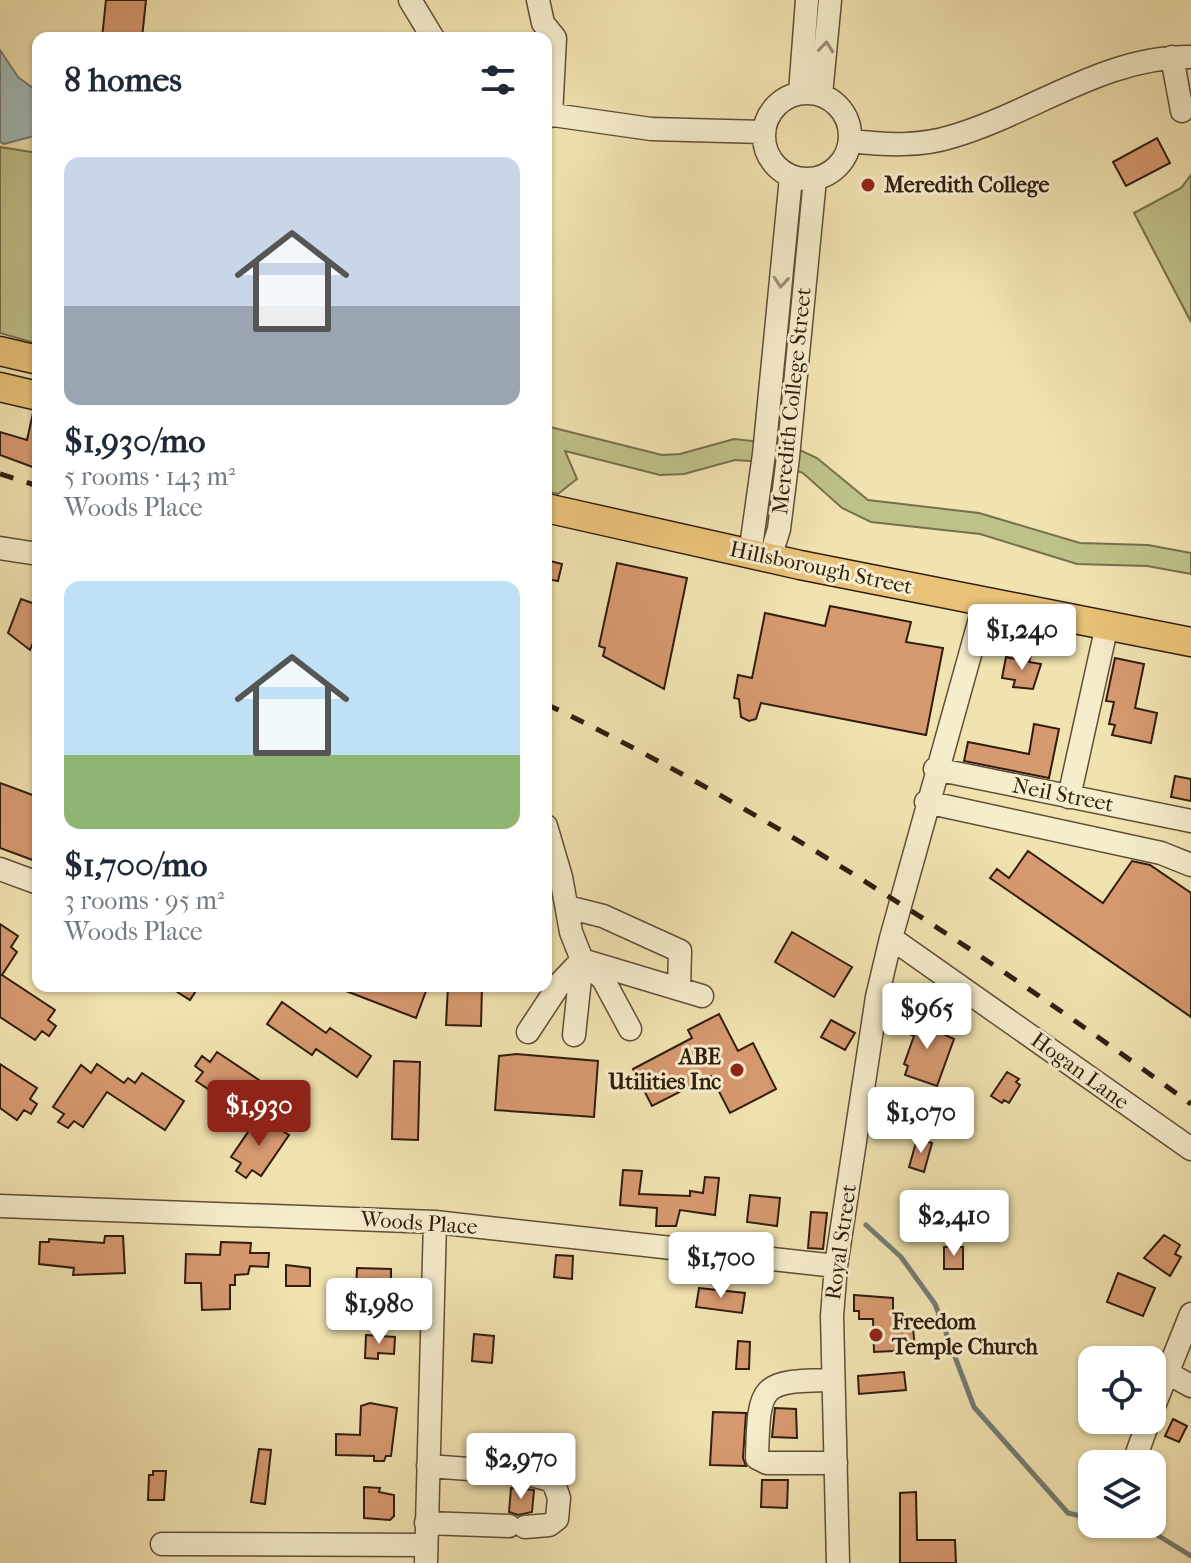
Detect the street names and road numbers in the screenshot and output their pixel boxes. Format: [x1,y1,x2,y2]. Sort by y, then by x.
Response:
street label: Meredith College Street [767,286,817,516]
street label: Hillsborough Street [727,536,915,600]
street label: Neil Street [1010,772,1116,818]
street label: Hogan Lane [1026,1027,1134,1115]
street label: Royal Street [820,1182,862,1302]
street label: Woods Place [359,1206,479,1240]

